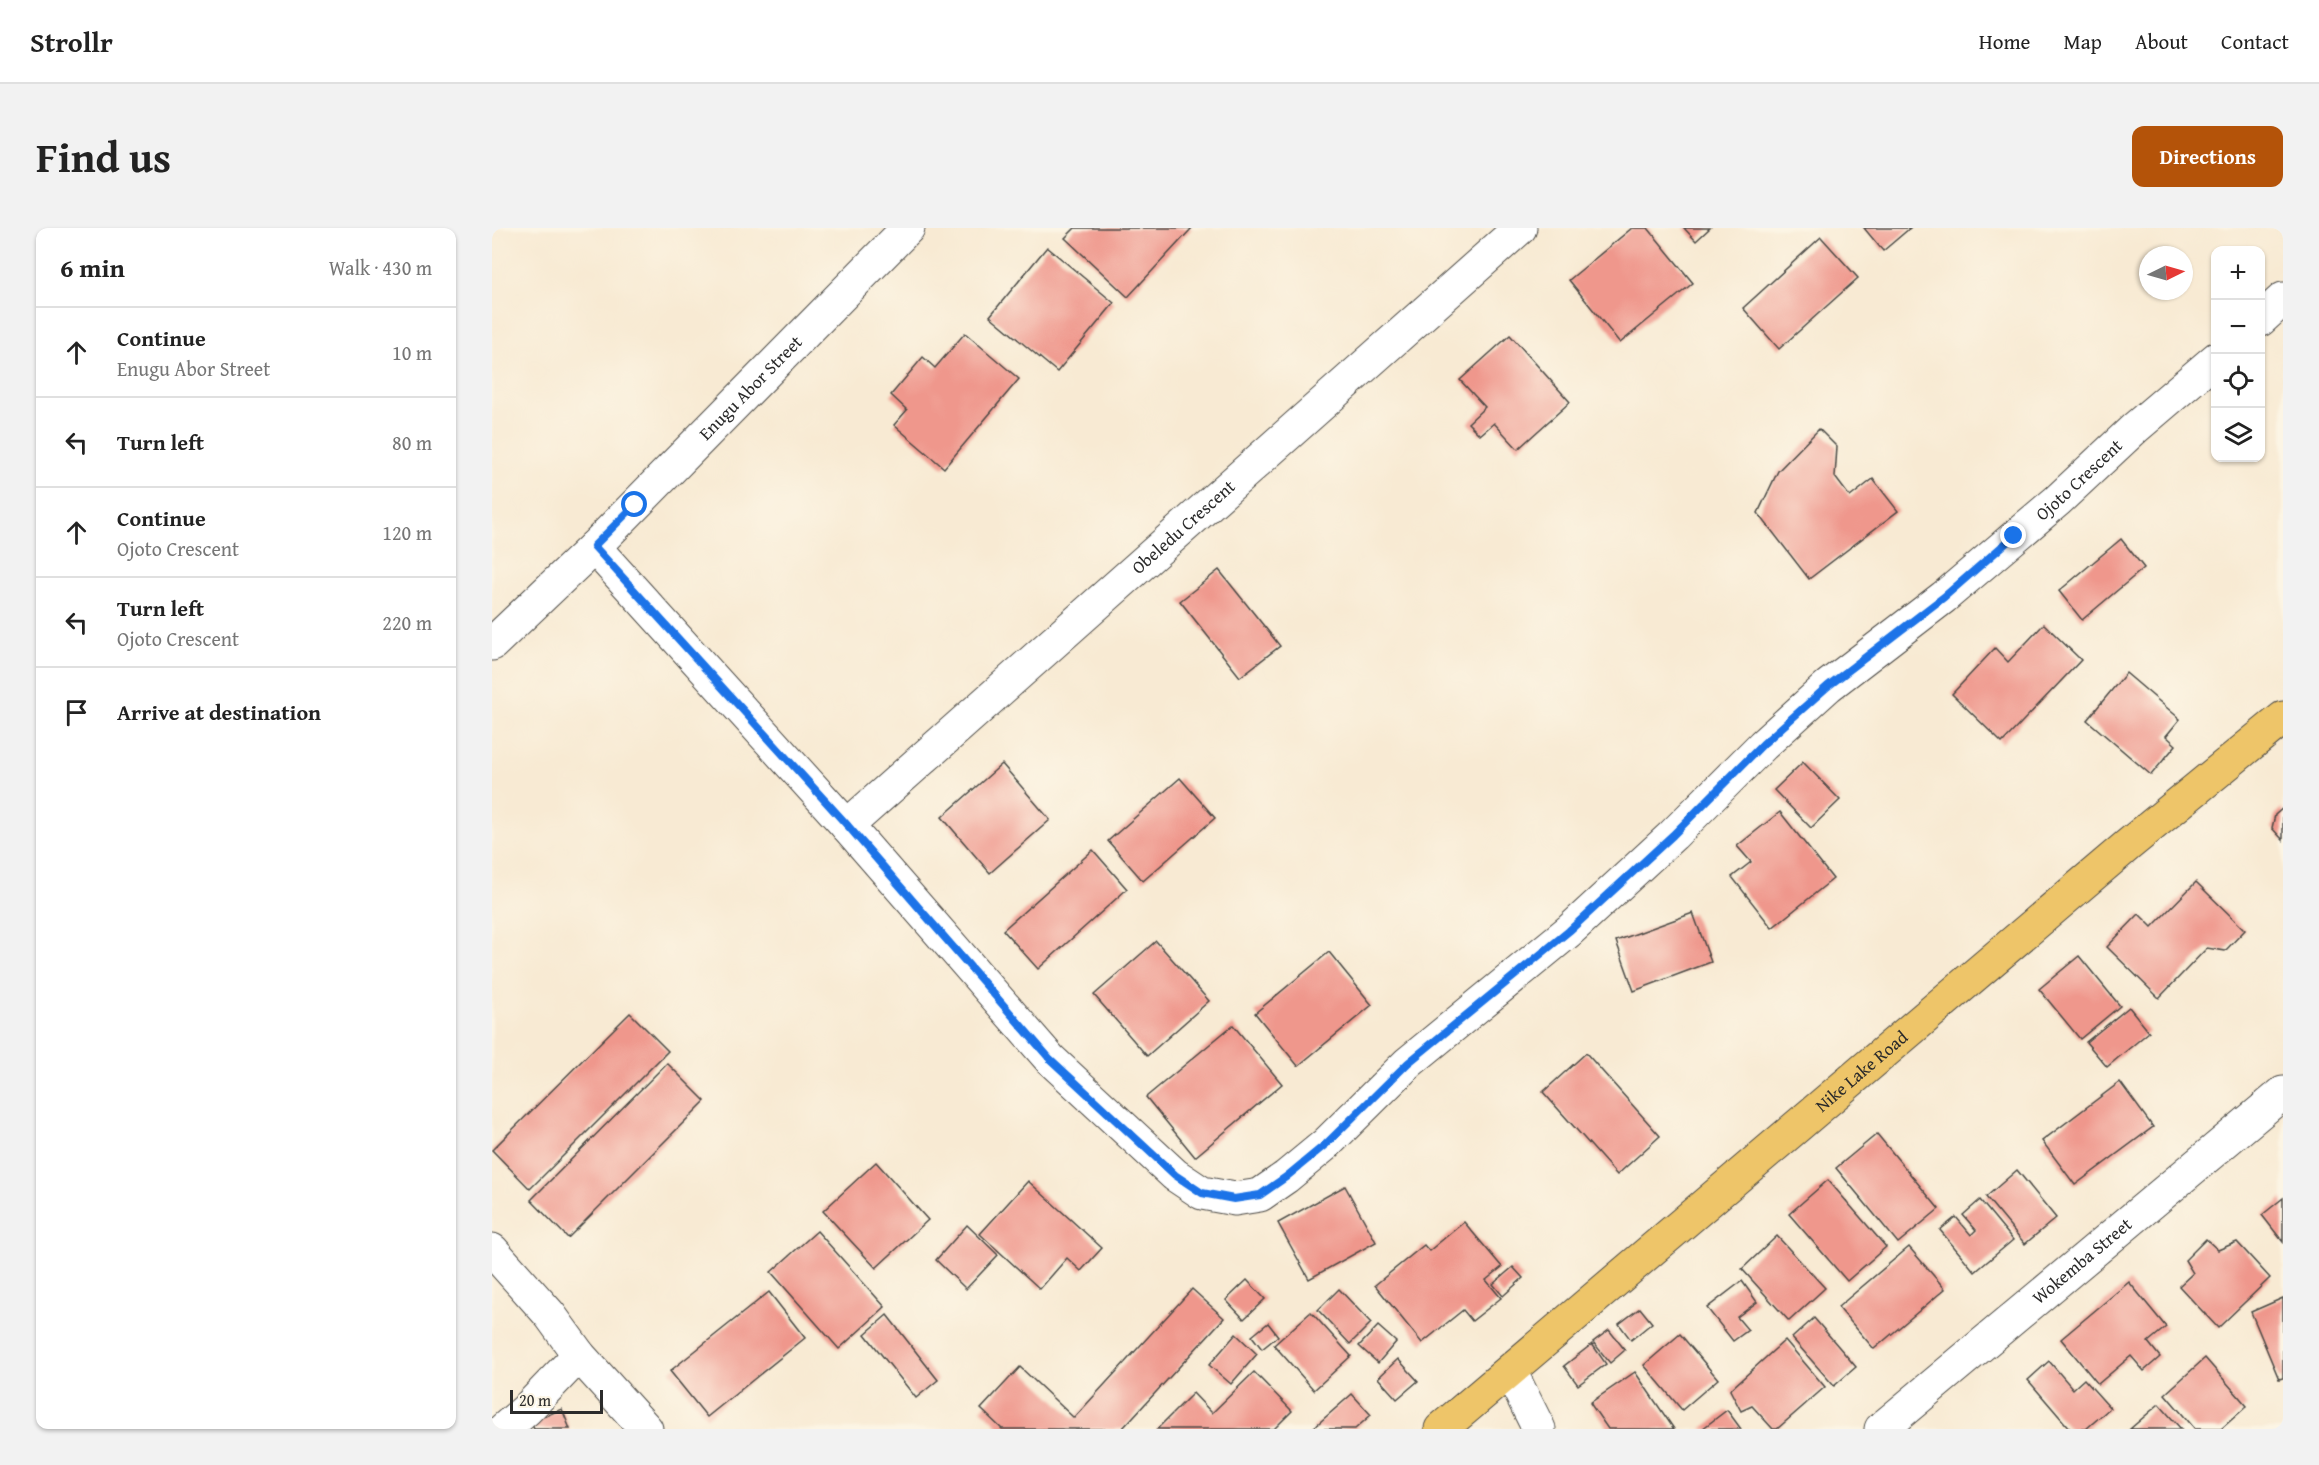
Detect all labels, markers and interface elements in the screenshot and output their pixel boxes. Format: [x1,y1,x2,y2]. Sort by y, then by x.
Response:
text: Strollr [30,21,113,62]
text: Home [1979,26,2030,57]
text: Map [2063,26,2102,57]
text: About [2135,26,2188,57]
text: Contact [2221,26,2289,57]
text: Find us [36,126,171,187]
button: Directions [2132,126,2283,187]
north arrow [2139,246,2193,300]
map controls [2211,246,2265,462]
button: + [2211,246,2265,300]
text: 6 min [60,248,125,287]
text: Walk · 430 m [329,253,432,282]
button: − [2211,300,2265,354]
text: Continue [117,322,206,354]
street label: Enugu Abor Street [692,328,809,446]
icon: ahead [60,336,93,369]
text: 10 m [392,338,432,367]
text: Enugu Abor Street [117,354,270,383]
button: locate [2211,354,2265,408]
button: layers [2211,408,2265,462]
icon: left [60,426,93,459]
text: Turn left [117,426,204,458]
text: 80 m [392,428,432,457]
street label: Ojoto Crescent [2029,432,2129,527]
street label: Obeledu Crescent [1125,473,1241,580]
route start [621,491,647,517]
text: Continue [117,502,206,534]
icon: ahead [60,516,93,549]
text: 120 m [382,518,432,547]
route end [2000,522,2026,548]
text: Ojoto Crescent [117,534,239,563]
text: Turn left [117,592,204,624]
icon: left [60,606,93,639]
text: 220 m [382,608,432,637]
text: Ojoto Crescent [117,624,239,653]
icon: arrive [60,696,93,729]
text: Arrive at destination [117,696,321,728]
street label: Nike Lake Road [1809,1024,1914,1118]
street label: Wokemba Street [2026,1210,2138,1310]
scale bar [510,1387,603,1414]
text: 20 m [519,1388,551,1412]

